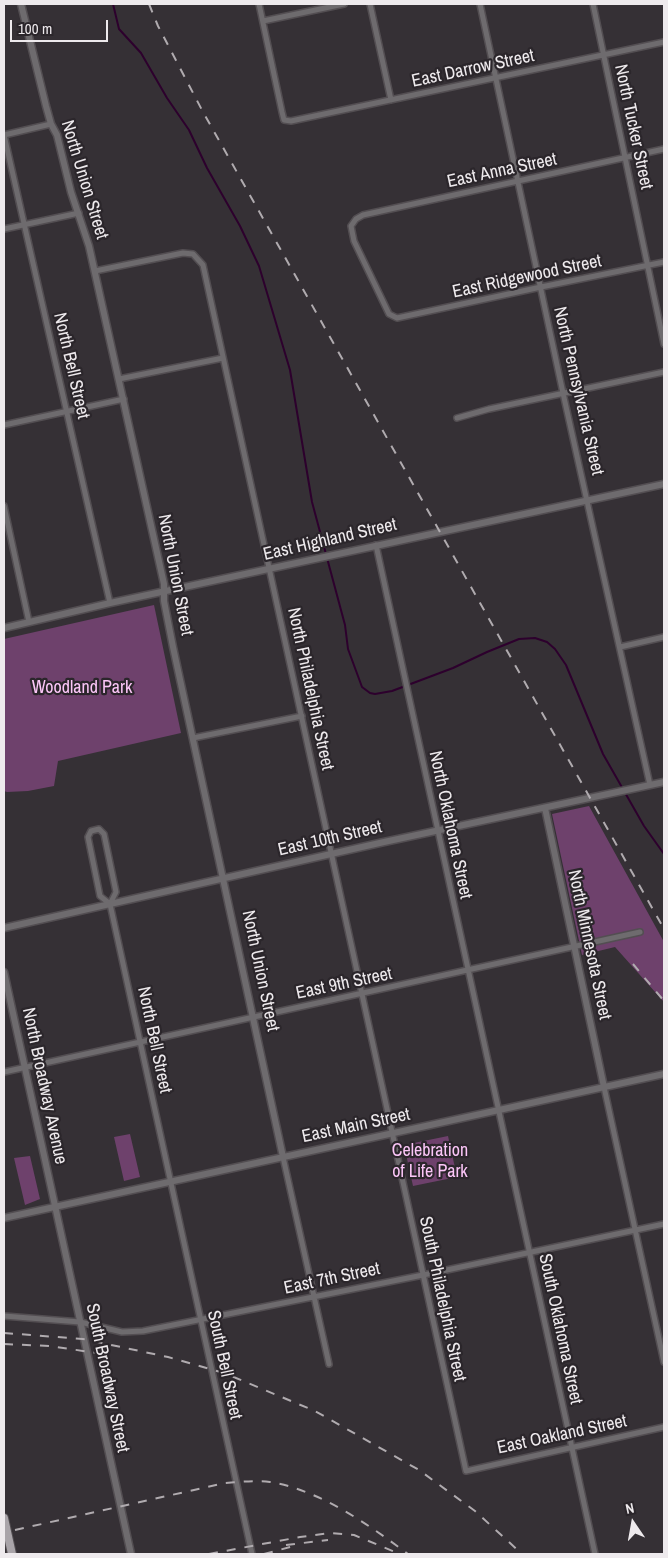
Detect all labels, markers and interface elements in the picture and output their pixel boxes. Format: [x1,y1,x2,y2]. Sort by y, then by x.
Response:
scale bar [12,10,110,42]
text: 100 m [18,18,52,39]
street label: East Darrow Street [410,45,536,93]
street label: North Tucker Street [609,62,657,192]
street label: North Union Street [56,118,112,242]
street label: East Anna Street [445,149,559,193]
street label: East Ridgewood Street [451,251,603,303]
street label: North Pennsylvania Street [548,305,608,477]
street label: North Bell Street [48,311,94,421]
street label: North Union Street [153,513,197,637]
street label: East Highland Street [261,514,399,566]
street label: North Philadelphia Street [282,606,338,772]
park label: Woodland Park [32,677,132,699]
street label: North Oklahoma Street [424,749,476,901]
street label: East 10th Street [276,817,384,861]
street label: North Minnesota Street [563,868,615,1022]
street label: North Union Street [237,909,283,1033]
street label: East 9th Street [294,963,394,1005]
street label: North Bell Street [132,985,176,1095]
street label: North Broadway Avenue [17,1006,71,1166]
street label: East Main Street [300,1104,412,1148]
park label: Celebration of Life Park [392,1140,468,1182]
street label: South Philadelphia Street [414,1214,470,1384]
street label: South Oklahoma Street [533,1252,587,1406]
street label: East 7th Street [282,1258,382,1300]
street label: South Broadway Street [81,1302,133,1454]
street label: South Bell Street [202,1309,246,1421]
street label: East Oakland Street [495,1411,629,1459]
north arrow [608,1498,658,1548]
text: N [624,1499,636,1518]

